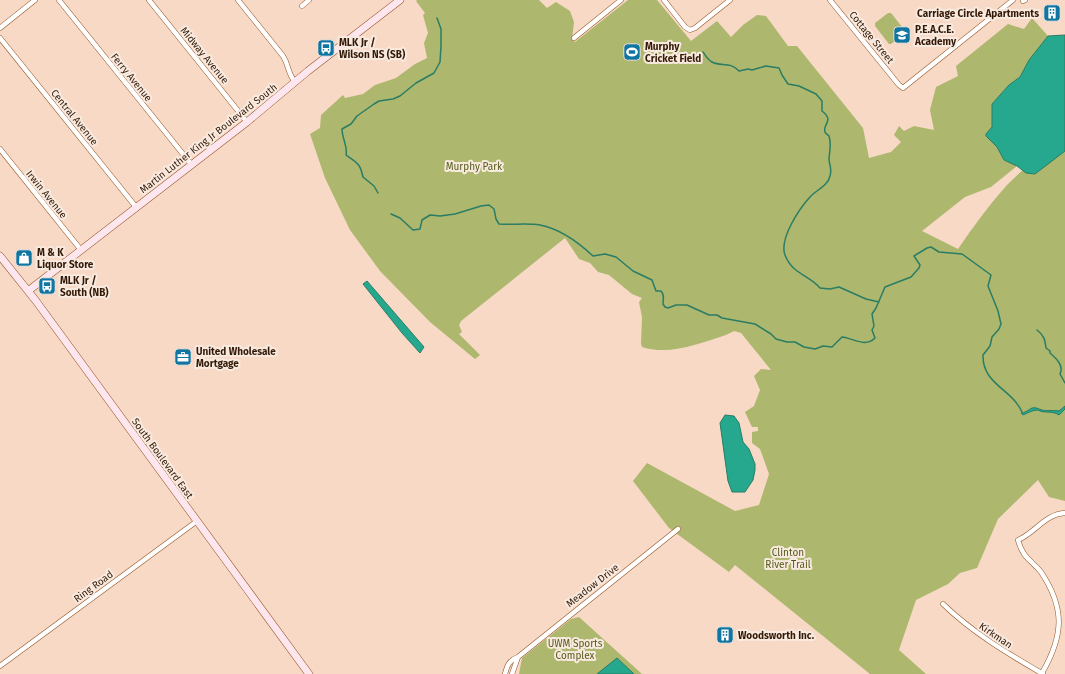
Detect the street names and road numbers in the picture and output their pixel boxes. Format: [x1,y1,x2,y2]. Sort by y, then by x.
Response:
street label: Cottage Street [846,9,896,67]
street label: Midway Avenue [178,25,231,86]
street label: Ferry Avenue [108,51,154,104]
street label: Martin Luther King Jr Boulevard South [138,81,280,196]
street label: Central Avenue [48,87,100,148]
street label: Irwin Avenue [23,168,69,221]
street label: South Boulevard East [129,416,196,501]
street label: Meadow Drive [564,561,621,610]
street label: Ring Road [72,569,116,605]
street label: Kirkman [977,620,1014,651]

